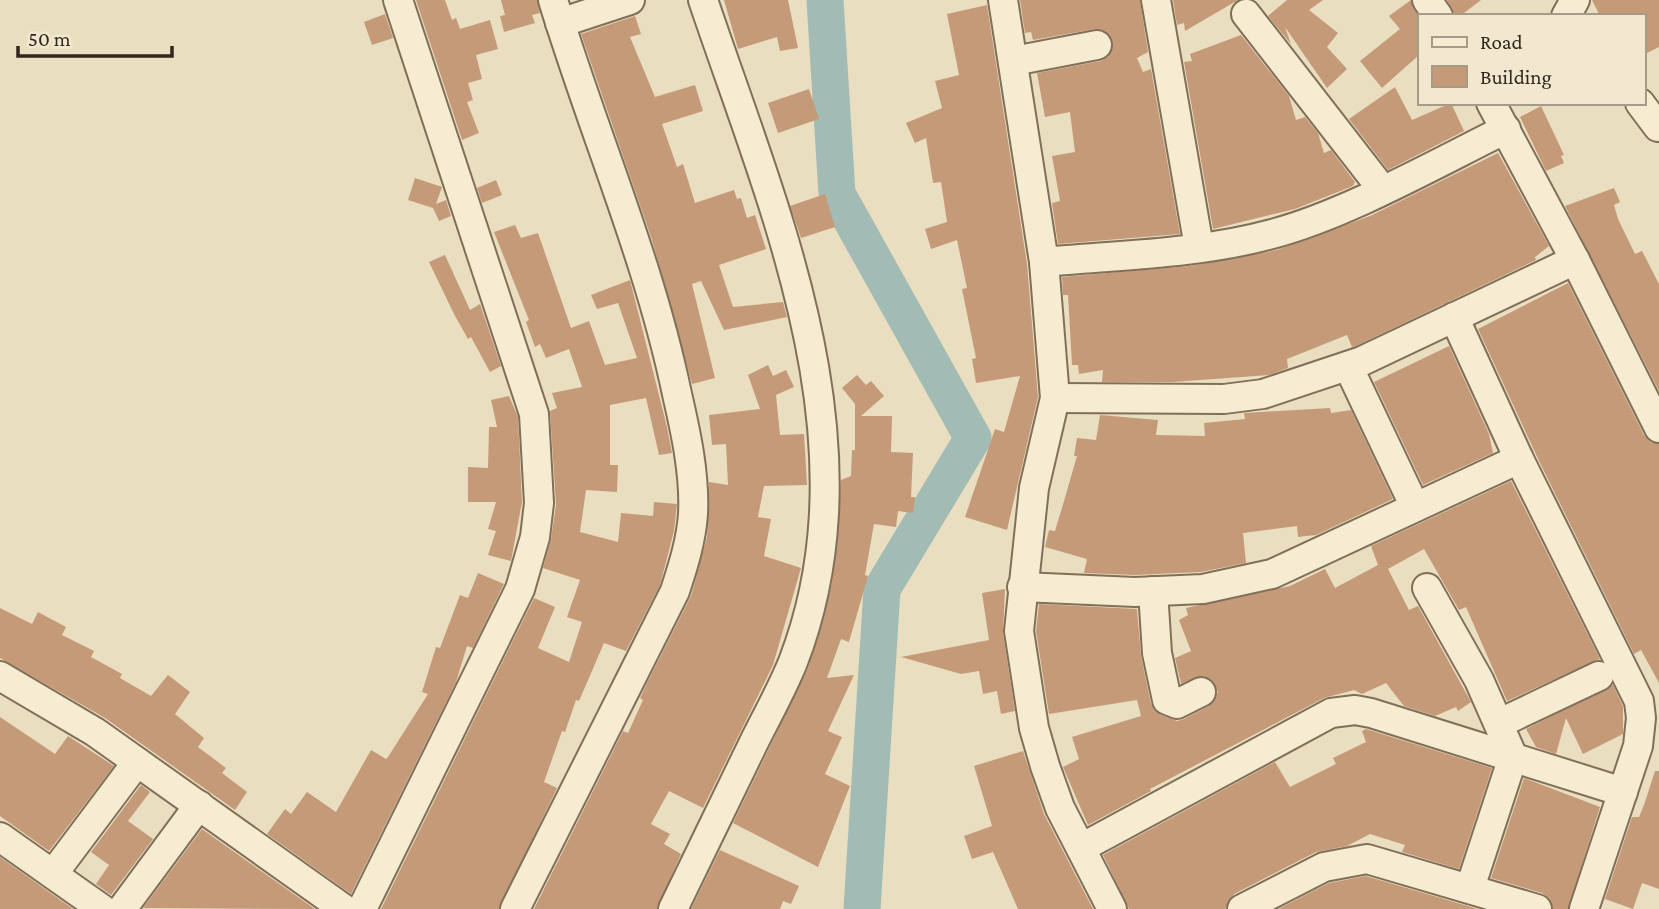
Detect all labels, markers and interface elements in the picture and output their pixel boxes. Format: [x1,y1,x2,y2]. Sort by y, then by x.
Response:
scale bar [18,14,172,58]
legend [1418,14,1645,105]
text: 50 m [28,27,71,51]
text: Road [1480,30,1523,54]
text: Building [1480,65,1552,89]

